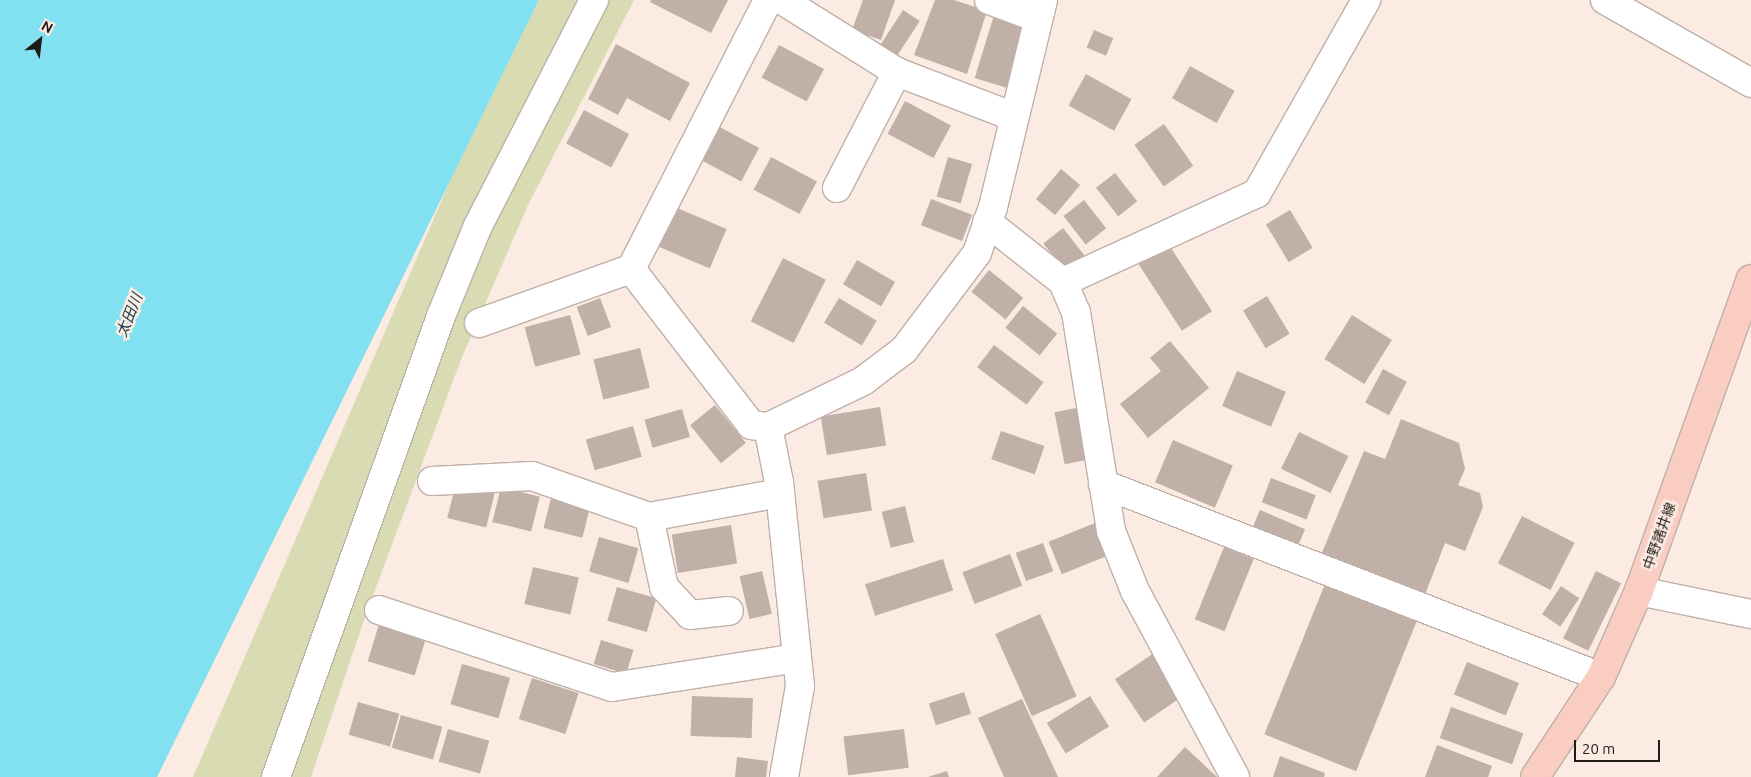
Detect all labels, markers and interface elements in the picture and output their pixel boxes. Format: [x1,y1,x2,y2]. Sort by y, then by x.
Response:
north arrow [15,15,65,65]
text: N [39,17,56,36]
water label: 太田川 [112,291,146,339]
street label: 中野諸井線 [1639,500,1679,572]
scale bar [1576,730,1662,762]
text: 20 m [1582,740,1615,757]

